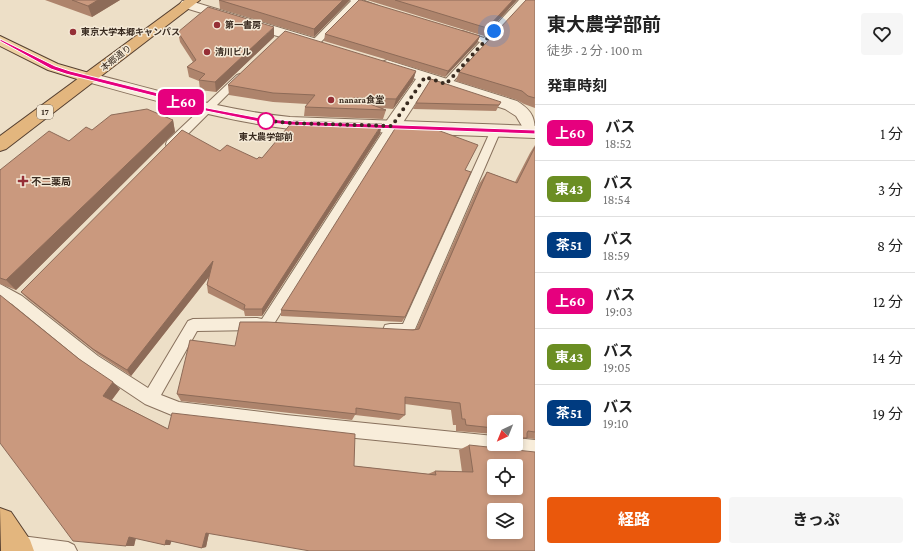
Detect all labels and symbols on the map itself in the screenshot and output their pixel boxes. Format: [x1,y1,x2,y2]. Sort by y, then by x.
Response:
marker: 第一書房 [212,20,222,30]
place label: 第一書房 [225,20,261,30]
your location [484,21,504,41]
marker: 東京大学本郷キャンパス [68,27,78,37]
place label: 東京大学本郷キャンパス [81,27,180,37]
street label: 本郷通り [99,43,133,73]
marker: 清川ビル [202,47,212,57]
place label: 清川ビル [215,47,251,57]
line badge: 上60 [158,89,204,115]
marker: nanara食堂 [326,95,336,105]
place label: nanara食堂 [339,95,384,105]
road number: 17 [37,105,53,119]
marker: 東大農学部前 [257,112,275,130]
place label: 東大農学部前 [239,132,293,142]
marker: 不二薬局 [18,176,28,186]
place label: 不二薬局 [31,176,71,187]
north arrow [487,415,523,451]

